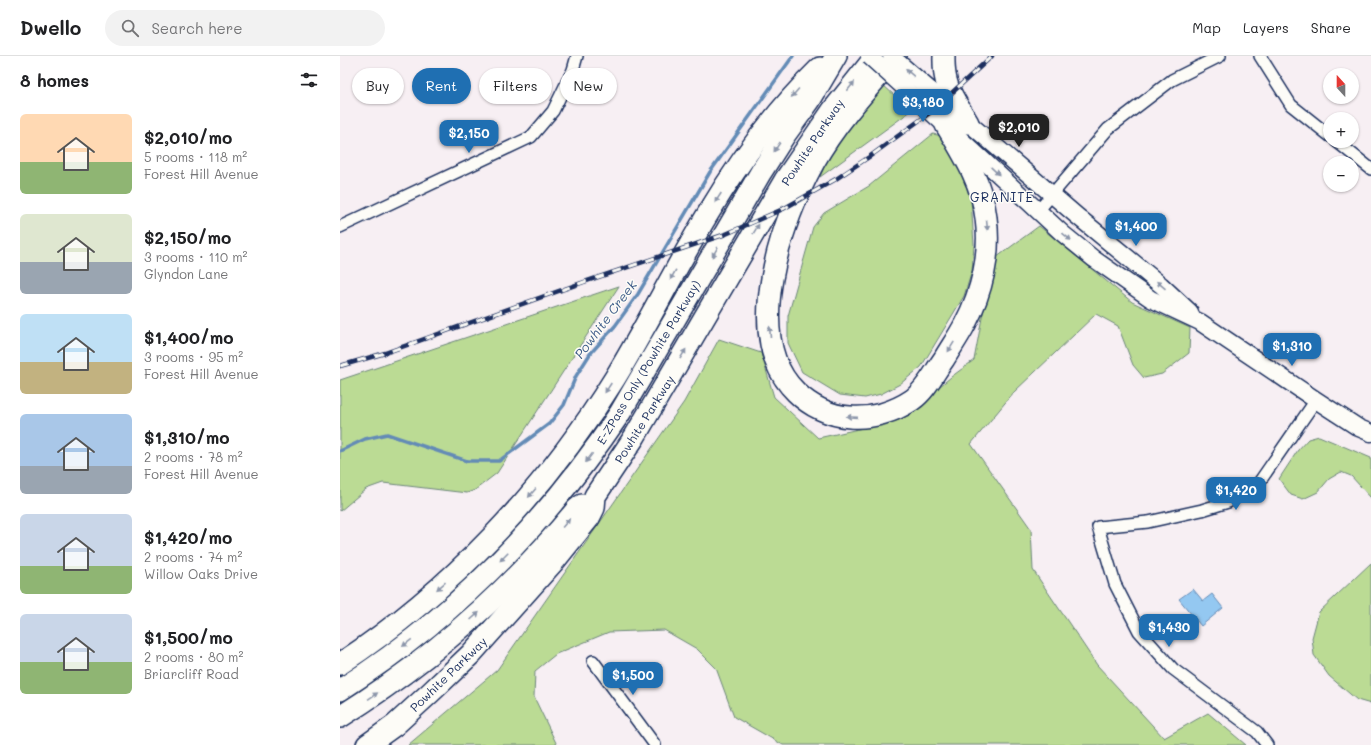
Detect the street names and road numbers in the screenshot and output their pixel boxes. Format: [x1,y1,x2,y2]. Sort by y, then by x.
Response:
street label: Powhite Parkway [777,96,847,188]
street label: E-ZPass Only (Powhite Parkway) [593,277,703,447]
street label: Powhite Parkway [611,372,677,466]
street label: Powhite Parkway [406,633,490,715]

